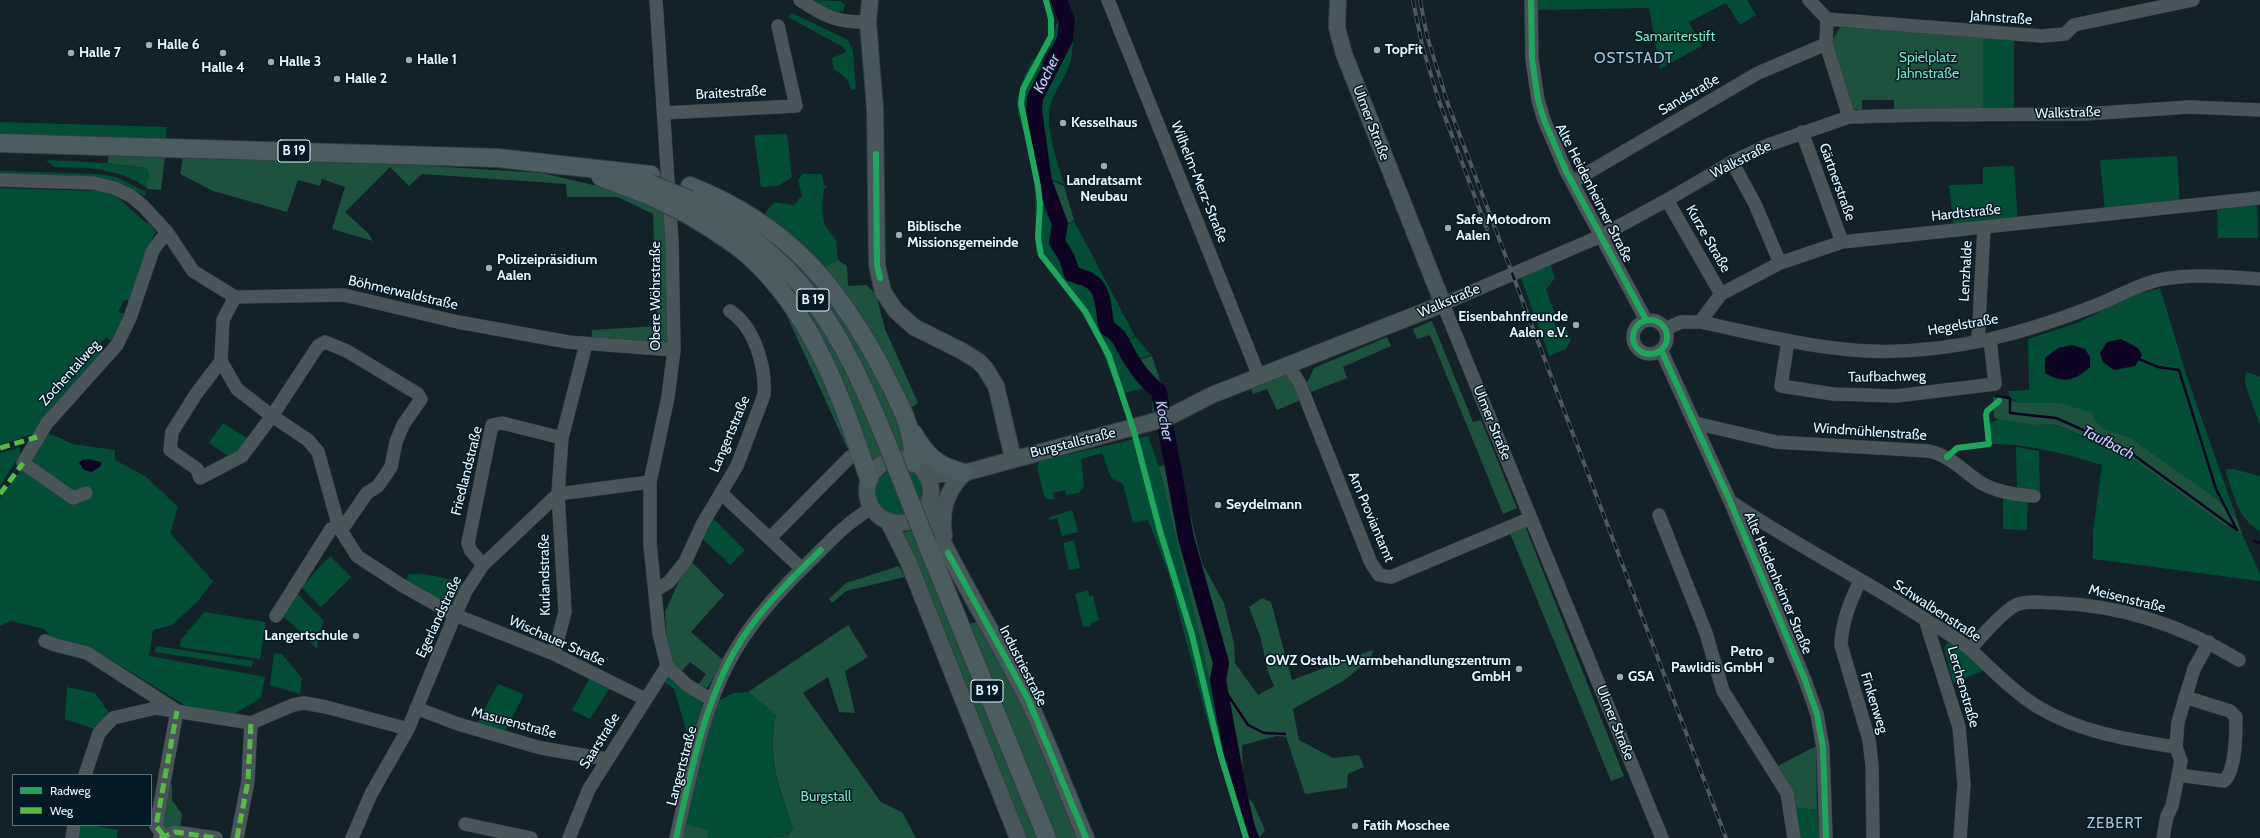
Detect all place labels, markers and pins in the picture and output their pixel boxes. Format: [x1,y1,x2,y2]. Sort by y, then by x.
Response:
place label: Halle 6 [157,37,200,53]
marker: Halle 6 [144,40,154,50]
place label: TopFit [1385,42,1423,58]
place label: Halle 7 [79,45,121,61]
marker: TopFit [1372,45,1382,55]
marker: Halle 7 [66,48,76,58]
marker: Halle 4 [218,48,228,58]
place label: Halle 1 [417,52,457,68]
place label: Halle 3 [279,54,321,70]
marker: Halle 1 [404,55,414,65]
marker: Halle 3 [266,57,276,67]
place label: Halle 4 [201,60,245,76]
place label: Halle 2 [345,71,387,87]
marker: Halle 2 [332,74,342,84]
place label: Kesselhaus [1071,115,1138,131]
marker: Kesselhaus [1058,118,1068,128]
marker: Landratsamt Neubau [1099,161,1109,171]
place label: Landratsamt Neubau [1066,173,1142,206]
place label: Safe Motodrom Aalen [1456,212,1551,244]
place label: Biblische Missionsgemeinde [907,219,1019,252]
marker: Safe Motodrom Aalen [1443,223,1453,233]
marker: Biblische Missionsgemeinde [894,230,904,240]
place label: Polizeipräsidium Aalen [497,252,597,284]
marker: Polizeipräsidium Aalen [484,263,494,273]
place label: Eisenbahnfreunde Aalen e.V. [1458,309,1568,342]
marker: Eisenbahnfreunde Aalen e.V. [1571,320,1581,330]
place label: Seydelmann [1226,497,1302,513]
marker: Seydelmann [1213,500,1223,510]
place label: Langertschule [264,628,348,644]
marker: Langertschule [351,631,361,641]
place label: Petro Pawlidis GmbH [1671,644,1763,676]
place label: OWZ Ostalb-Warmbehandlungszentrum GmbH [1265,653,1511,686]
marker: Petro Pawlidis GmbH [1766,655,1776,665]
marker: OWZ Ostalb-Warmbehandlungszentrum GmbH [1514,664,1524,674]
place label: GSA [1628,669,1654,685]
marker: GSA [1615,672,1625,682]
place label: Fatih Moschee [1363,818,1450,834]
marker: Fatih Moschee [1350,821,1360,831]

